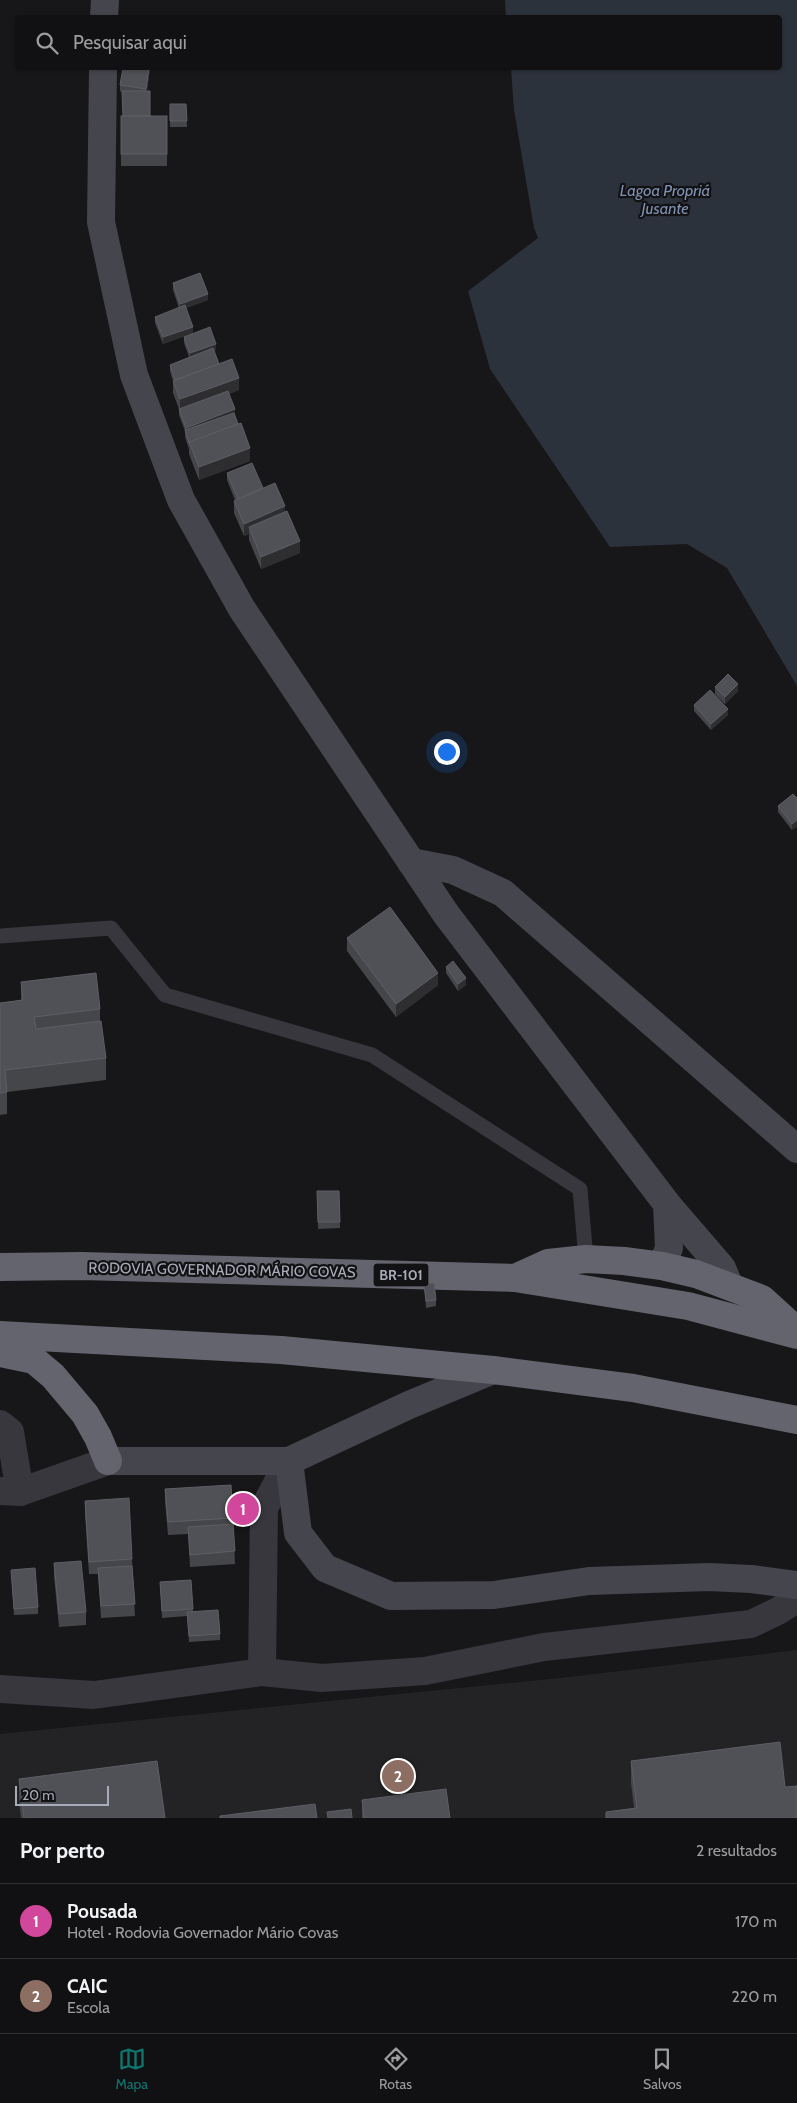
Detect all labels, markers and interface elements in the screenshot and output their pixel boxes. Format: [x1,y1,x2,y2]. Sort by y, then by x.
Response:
search box [15,15,782,70]
icon: search [33,29,61,57]
text: Pesquisar aqui [73,31,187,54]
water label: Lagoa Propriá Jusante [620,181,710,218]
your location [434,739,460,765]
street label: RODOVIA GOVERNADOR MÁRIO COVAS [88,1258,356,1281]
road number: BR-101 [374,1264,428,1286]
pin: 1 [227,1490,259,1528]
pin: 2 [382,1757,414,1795]
scale bar [15,1783,109,1806]
text: 20 m [22,1786,55,1804]
text: Por perto [20,1838,105,1863]
text: 2 resultados [696,1841,777,1860]
text: Pousada [67,1900,137,1923]
text: 1 [33,1912,39,1931]
text: 170 m [735,1912,777,1931]
text: Hotel · Rodovia Governador Mário Covas [67,1923,338,1942]
text: CAIC [67,1975,107,1998]
text: 2 [32,1987,40,2006]
text: 220 m [731,1987,777,2006]
text: Escola [67,1998,110,2017]
tab: Mapa [116,2045,148,2093]
tab: Rotas [379,2045,412,2093]
tab: Salvos [643,2045,681,2093]

